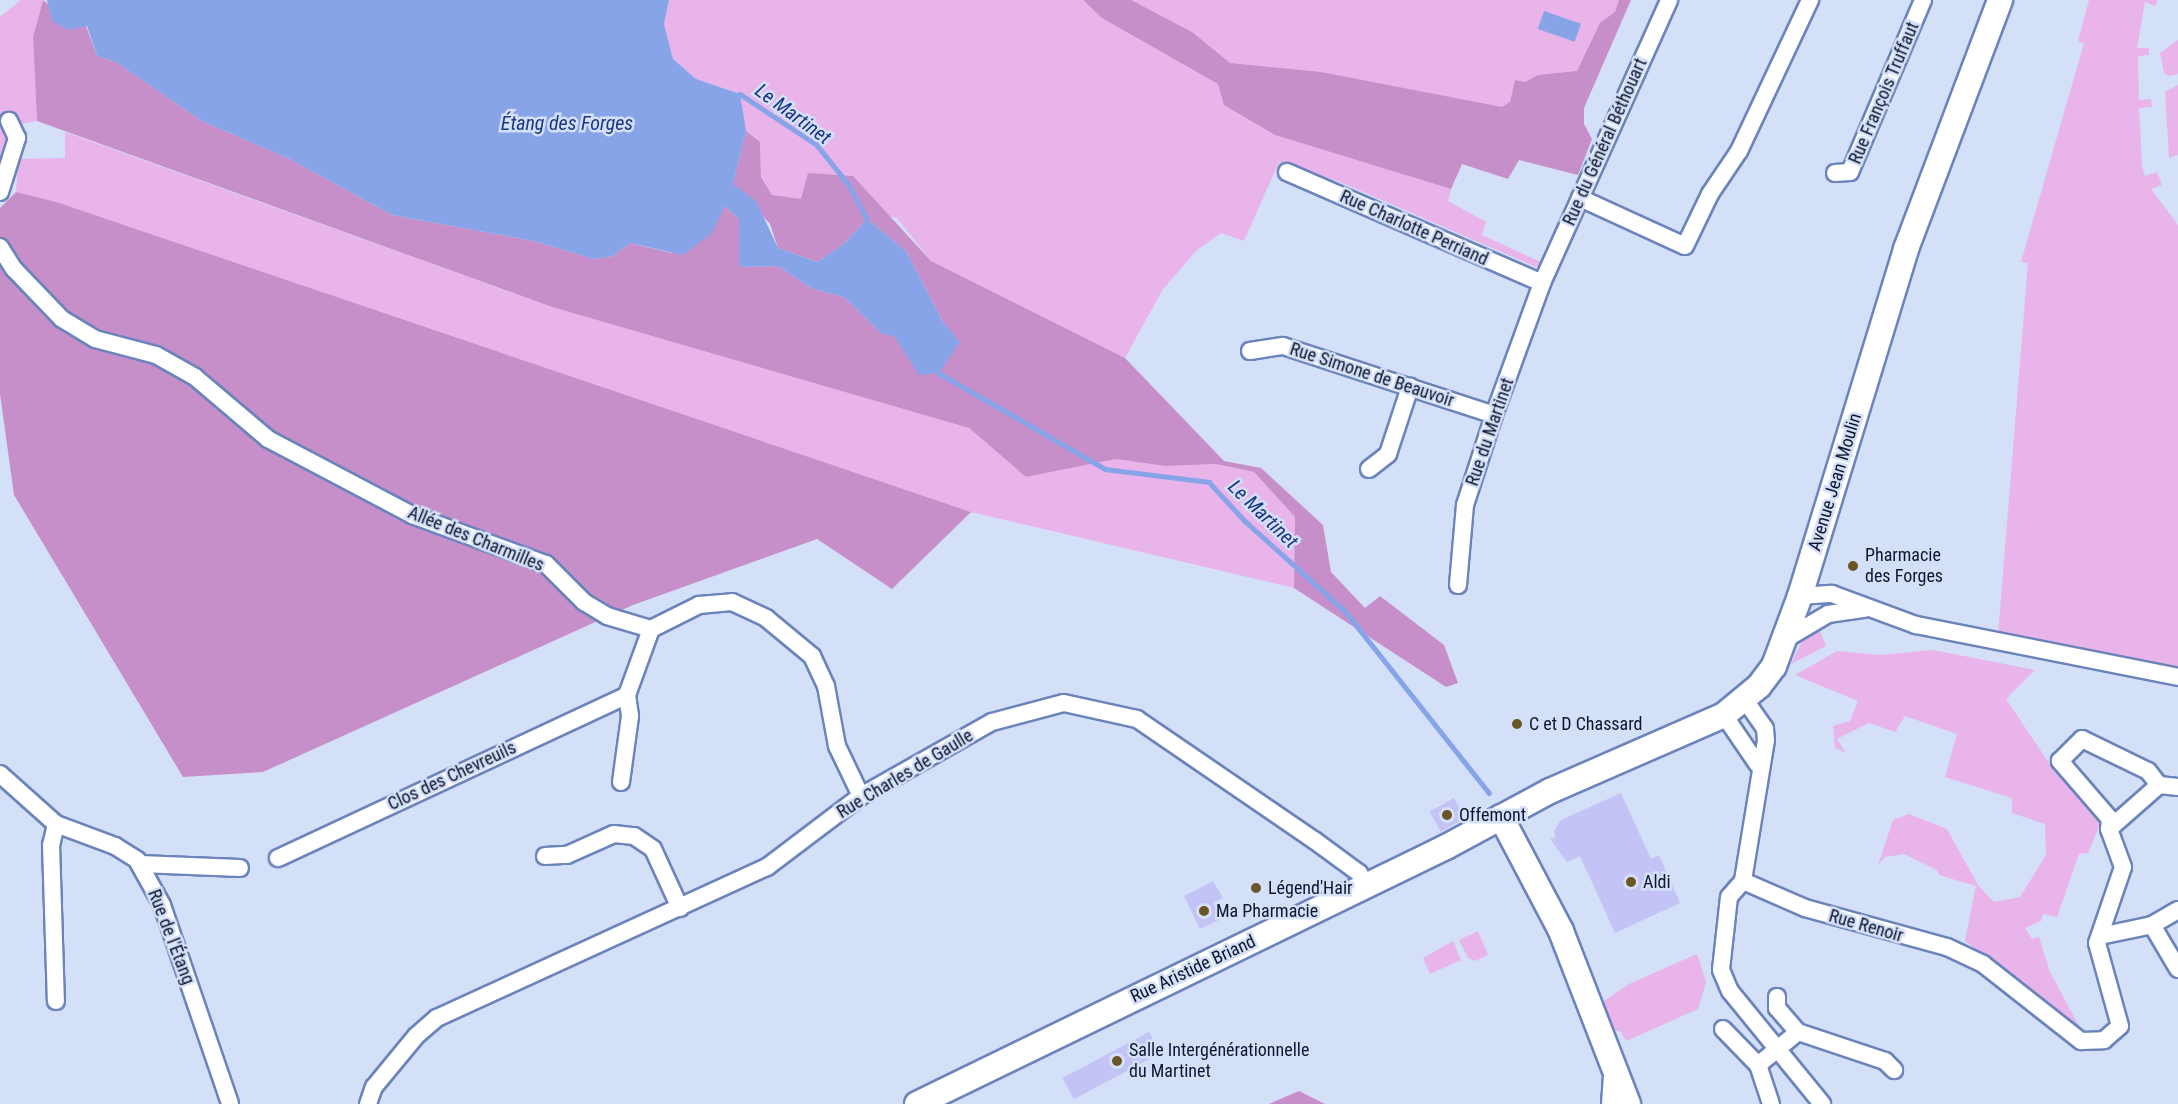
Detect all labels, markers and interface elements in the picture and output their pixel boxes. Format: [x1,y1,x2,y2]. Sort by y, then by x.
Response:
street label: Rue François Truffaut [1844,19,1924,167]
street label: Rue du Général Béthouart [1558,55,1652,229]
water label: Le Martinet [750,79,836,149]
water label: Étang des Forges [501,111,633,135]
street label: Rue Charlotte Perriand [1337,186,1491,270]
street label: Rue Simone de Beauvoir [1287,338,1457,412]
street label: Rue du Martinet [1461,375,1519,489]
street label: Avenue Jean Moulin [1804,411,1866,553]
water label: Le Martinet [1223,475,1303,553]
street label: Allée des Charmilles [405,502,547,576]
place label: Pharmacie des Forges [1865,545,1943,588]
marker: Pharmacie des Forges [1846,559,1860,573]
place label: C et D Chassard [1529,713,1642,735]
marker: C et D Chassard [1510,717,1524,731]
street label: Rue Charles de Gaulle [833,725,977,823]
street label: Clos des Chevreuils [384,737,520,815]
place label: Offemont [1459,804,1526,826]
marker: Offemont [1440,808,1454,822]
place label: Aldi [1643,871,1671,893]
marker: Aldi [1624,875,1638,889]
place label: Légend'Hair [1268,877,1353,899]
marker: Légend'Hair [1249,881,1263,895]
street label: Rue de l'Étang [143,886,199,988]
place label: Ma Pharmacie [1216,900,1318,922]
marker: Ma Pharmacie [1197,904,1211,918]
street label: Rue Renoir [1826,905,1906,947]
street label: Rue Aristide Briand [1127,931,1259,1007]
place label: Salle Intergénérationnelle du Martinet [1129,1040,1309,1082]
marker: Salle Intergénérationnelle du Martinet [1110,1054,1124,1068]

